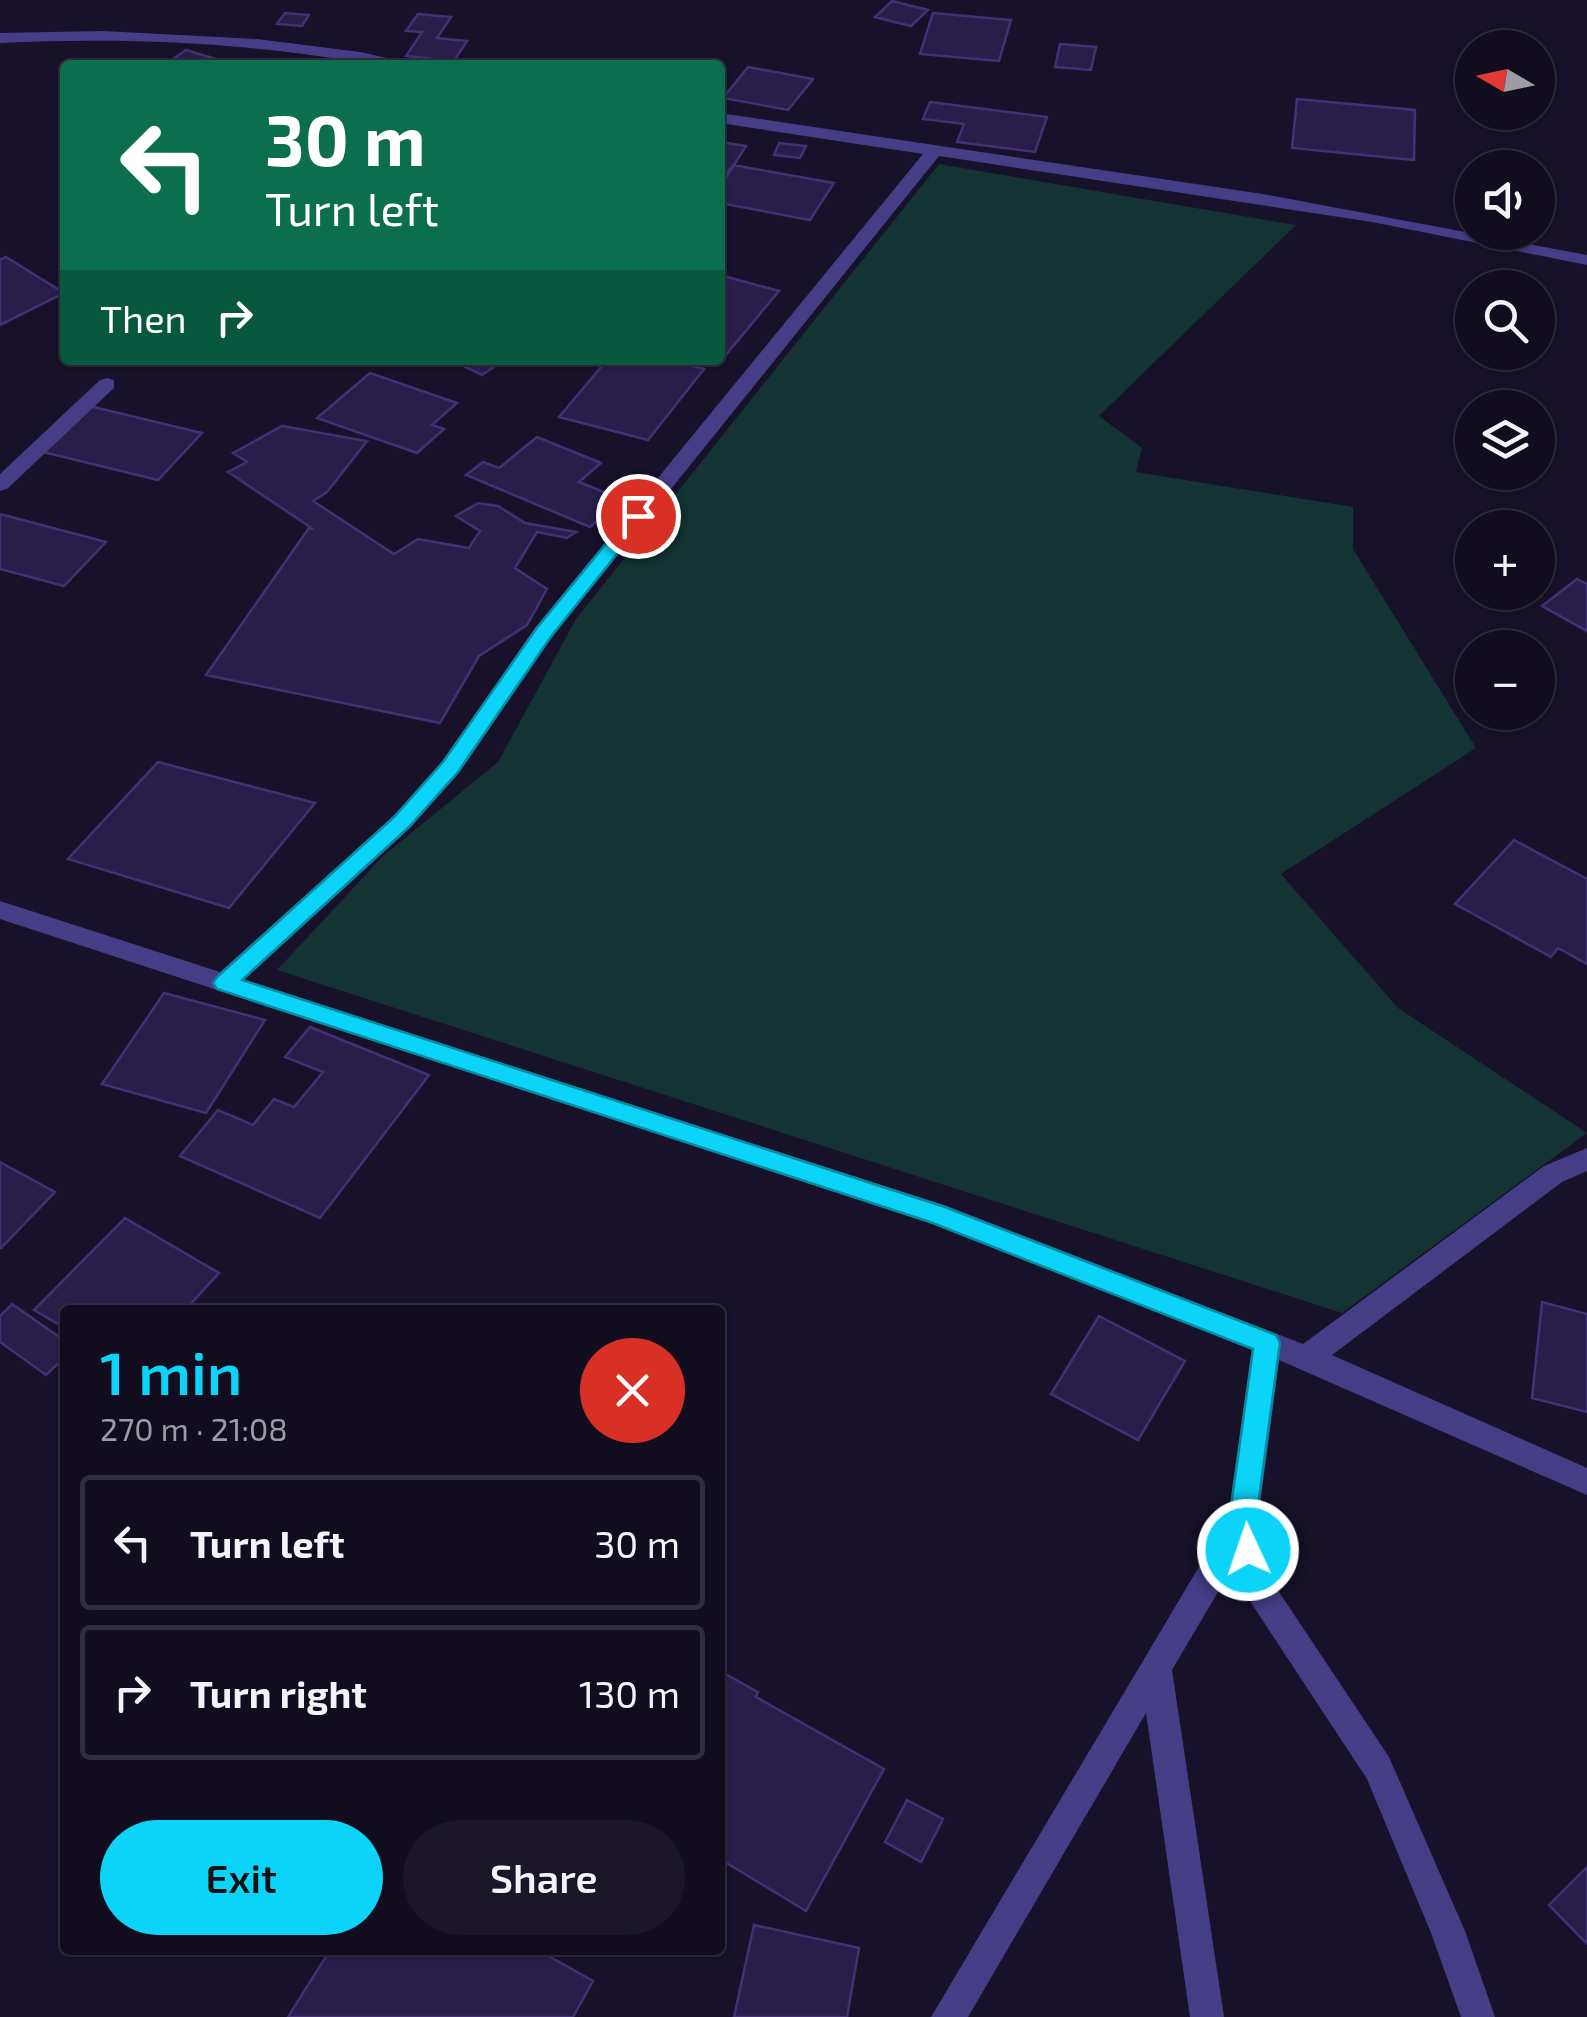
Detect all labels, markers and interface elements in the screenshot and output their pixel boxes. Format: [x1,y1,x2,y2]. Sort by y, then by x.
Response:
north arrow [1455,30,1555,130]
map controls [1455,30,1555,730]
text: 30 m [265,96,426,180]
icon: left [100,100,230,230]
button: sound [1455,150,1555,250]
text: Turn left [265,181,439,235]
button: search [1455,270,1555,370]
icon: right [207,290,262,345]
text: Then [100,295,187,341]
button: layers [1455,390,1555,490]
pin [596,474,681,559]
icon: arrive [611,489,666,544]
button: + [1455,510,1555,610]
button: − [1455,630,1555,730]
text: 1 min [100,1335,242,1407]
button: close [580,1338,685,1443]
text: 270 m · 21:08 [100,1409,288,1447]
position arrow [1196,1498,1300,1602]
icon: left [105,1515,160,1570]
text: Turn left [190,1520,345,1566]
text: 30 m [594,1520,680,1566]
icon: right [105,1665,160,1720]
text: Turn right [190,1670,367,1716]
text: 130 m [579,1670,680,1716]
button: Exit [100,1820,383,1935]
button: Share [403,1820,685,1935]

